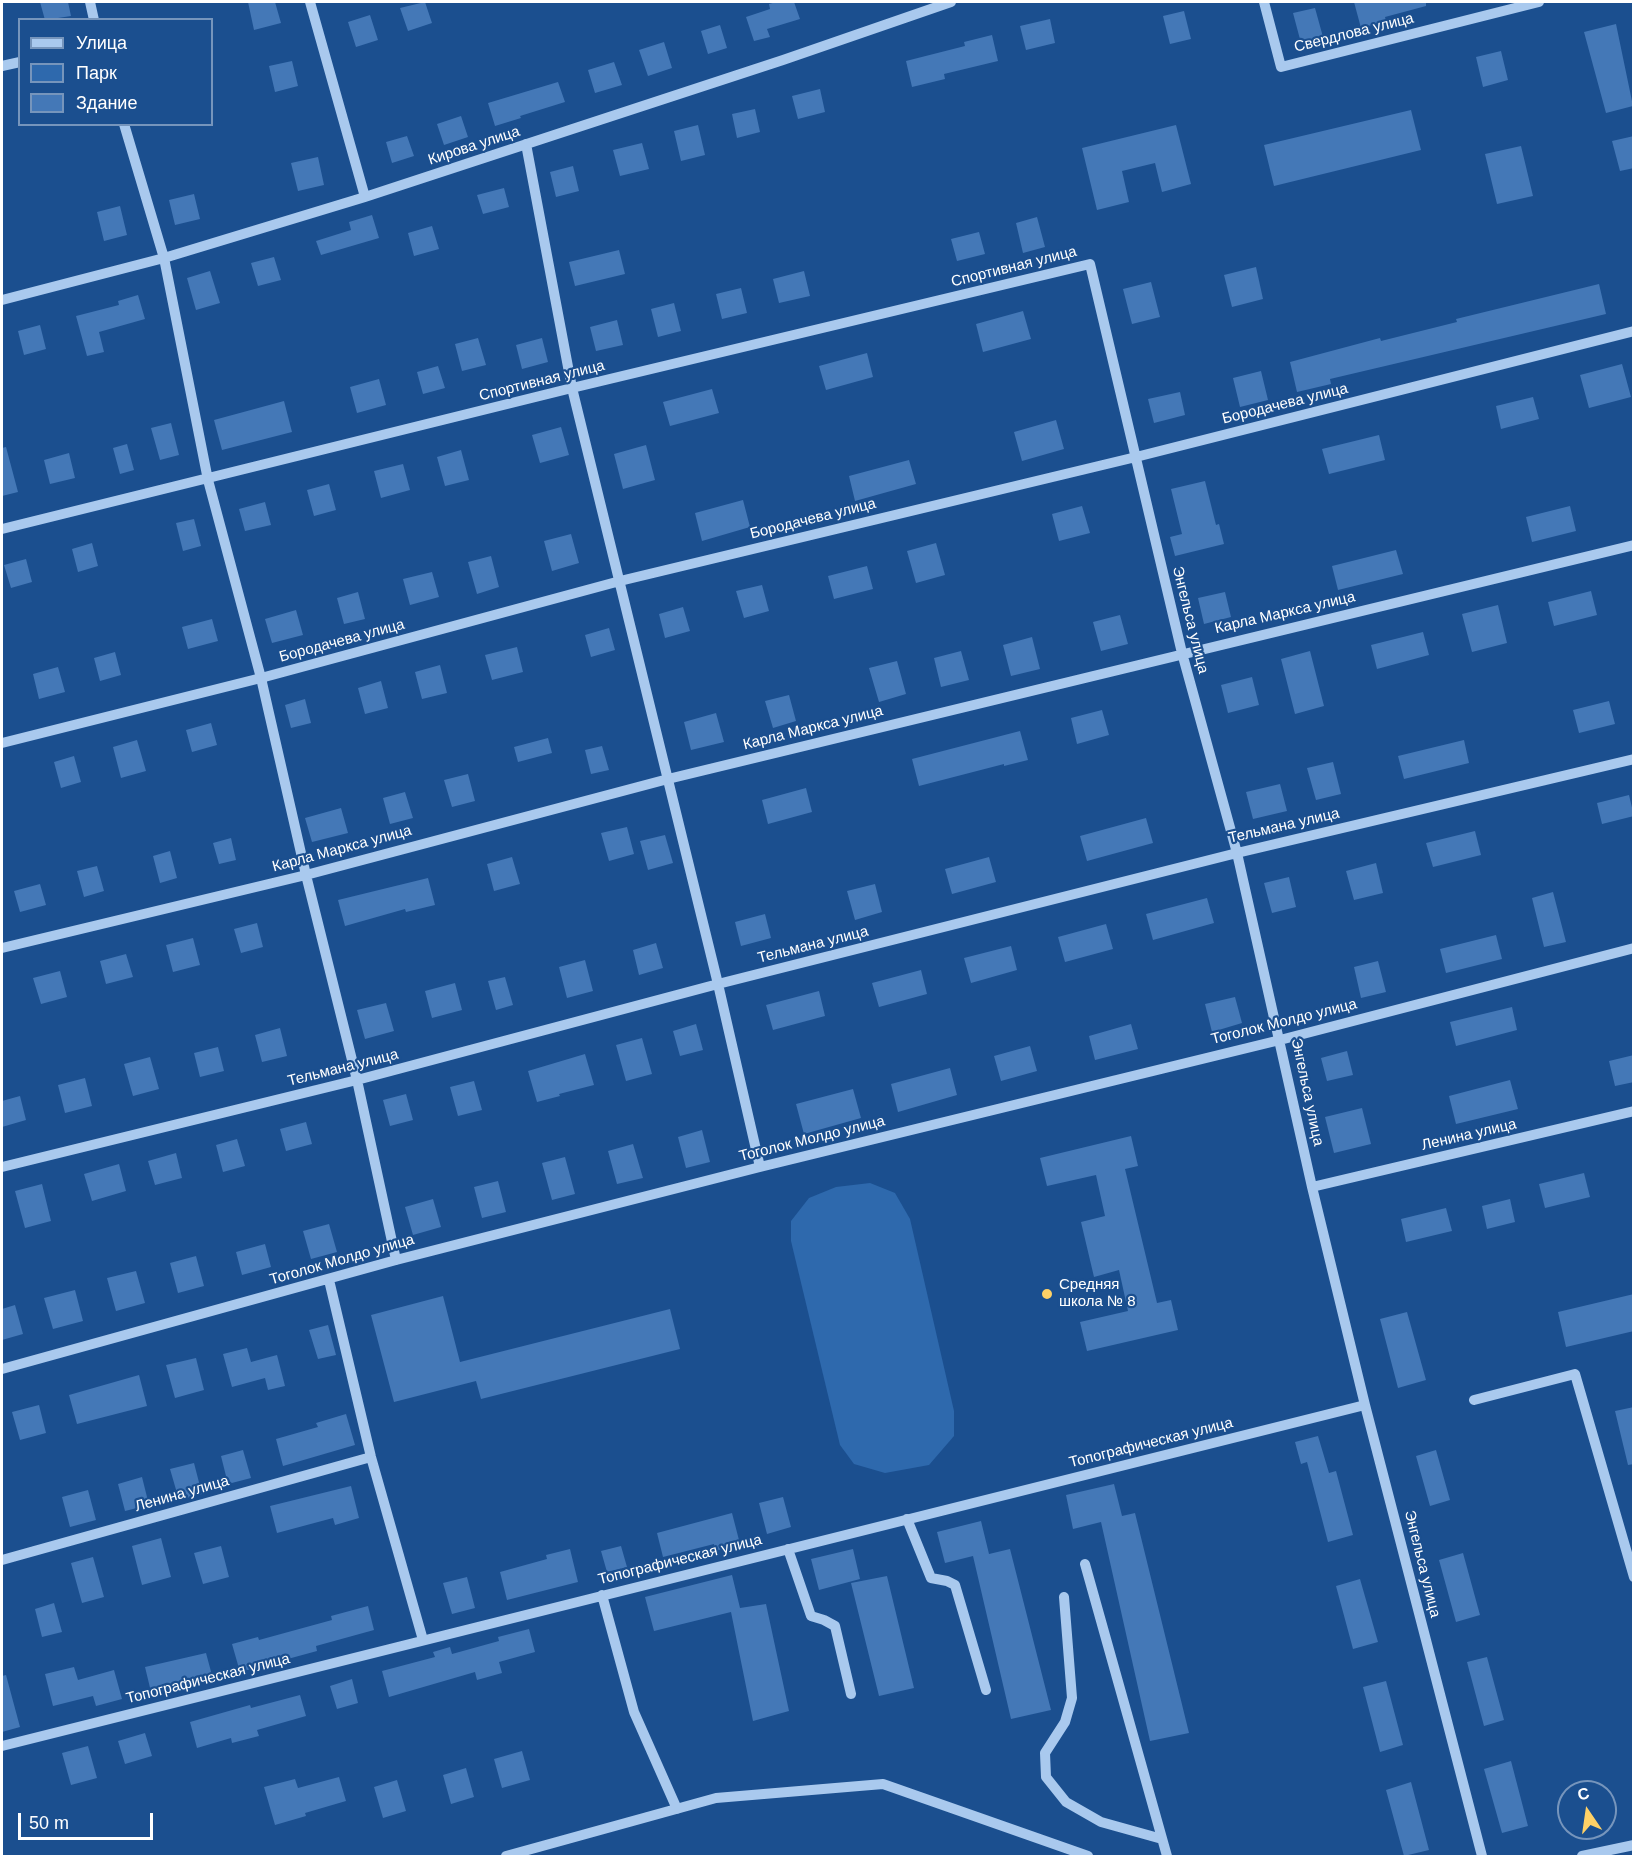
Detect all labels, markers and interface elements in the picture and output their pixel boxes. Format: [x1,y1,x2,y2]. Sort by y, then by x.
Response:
street label: Свердлова улица [1292,9,1416,57]
legend [18,18,213,126]
text: Улица [76,33,127,53]
text: Парк [76,63,117,83]
text: Здание [76,93,137,113]
street label: Кирова улица [426,123,522,169]
street label: Спортивная улица [949,243,1079,291]
street label: Спортивная улица [477,357,607,405]
street label: Бородачева улица [1220,380,1350,428]
street label: Бородачева улица [748,495,878,543]
street label: Энгельса улица [1168,565,1212,675]
street label: Карла Маркса улица [1213,588,1357,638]
street label: Бородачева улица [277,616,407,666]
street label: Карла Маркса улица [741,702,885,754]
street label: Тельмана улица [1227,804,1341,848]
street label: Карла Маркса улица [270,822,414,876]
street label: Тельмана улица [756,923,870,967]
street label: Тоголок Молдо улица [1209,995,1359,1049]
street label: Энгельса улица [1287,1036,1327,1148]
street label: Тельмана улица [286,1046,400,1090]
street label: Тоголок Молдо улица [737,1112,887,1166]
street label: Ленина улица [1420,1115,1518,1155]
street label: Тоголок Молдо улица [268,1231,416,1289]
place label: Средняя школа № 8 [1059,1276,1136,1311]
marker: Средняя школа № 8 [1040,1287,1054,1301]
street label: Топографическая улица [1067,1414,1235,1472]
street label: Ленина улица [133,1472,231,1516]
street label: Энгельса улица [1400,1509,1444,1619]
street label: Топографическая улица [596,1531,764,1589]
street label: Топографическая улица [124,1650,292,1708]
north arrow [1557,1780,1617,1840]
text: С [1576,1784,1591,1804]
scale bar [21,1801,156,1839]
text: 50 m [29,1813,69,1833]

